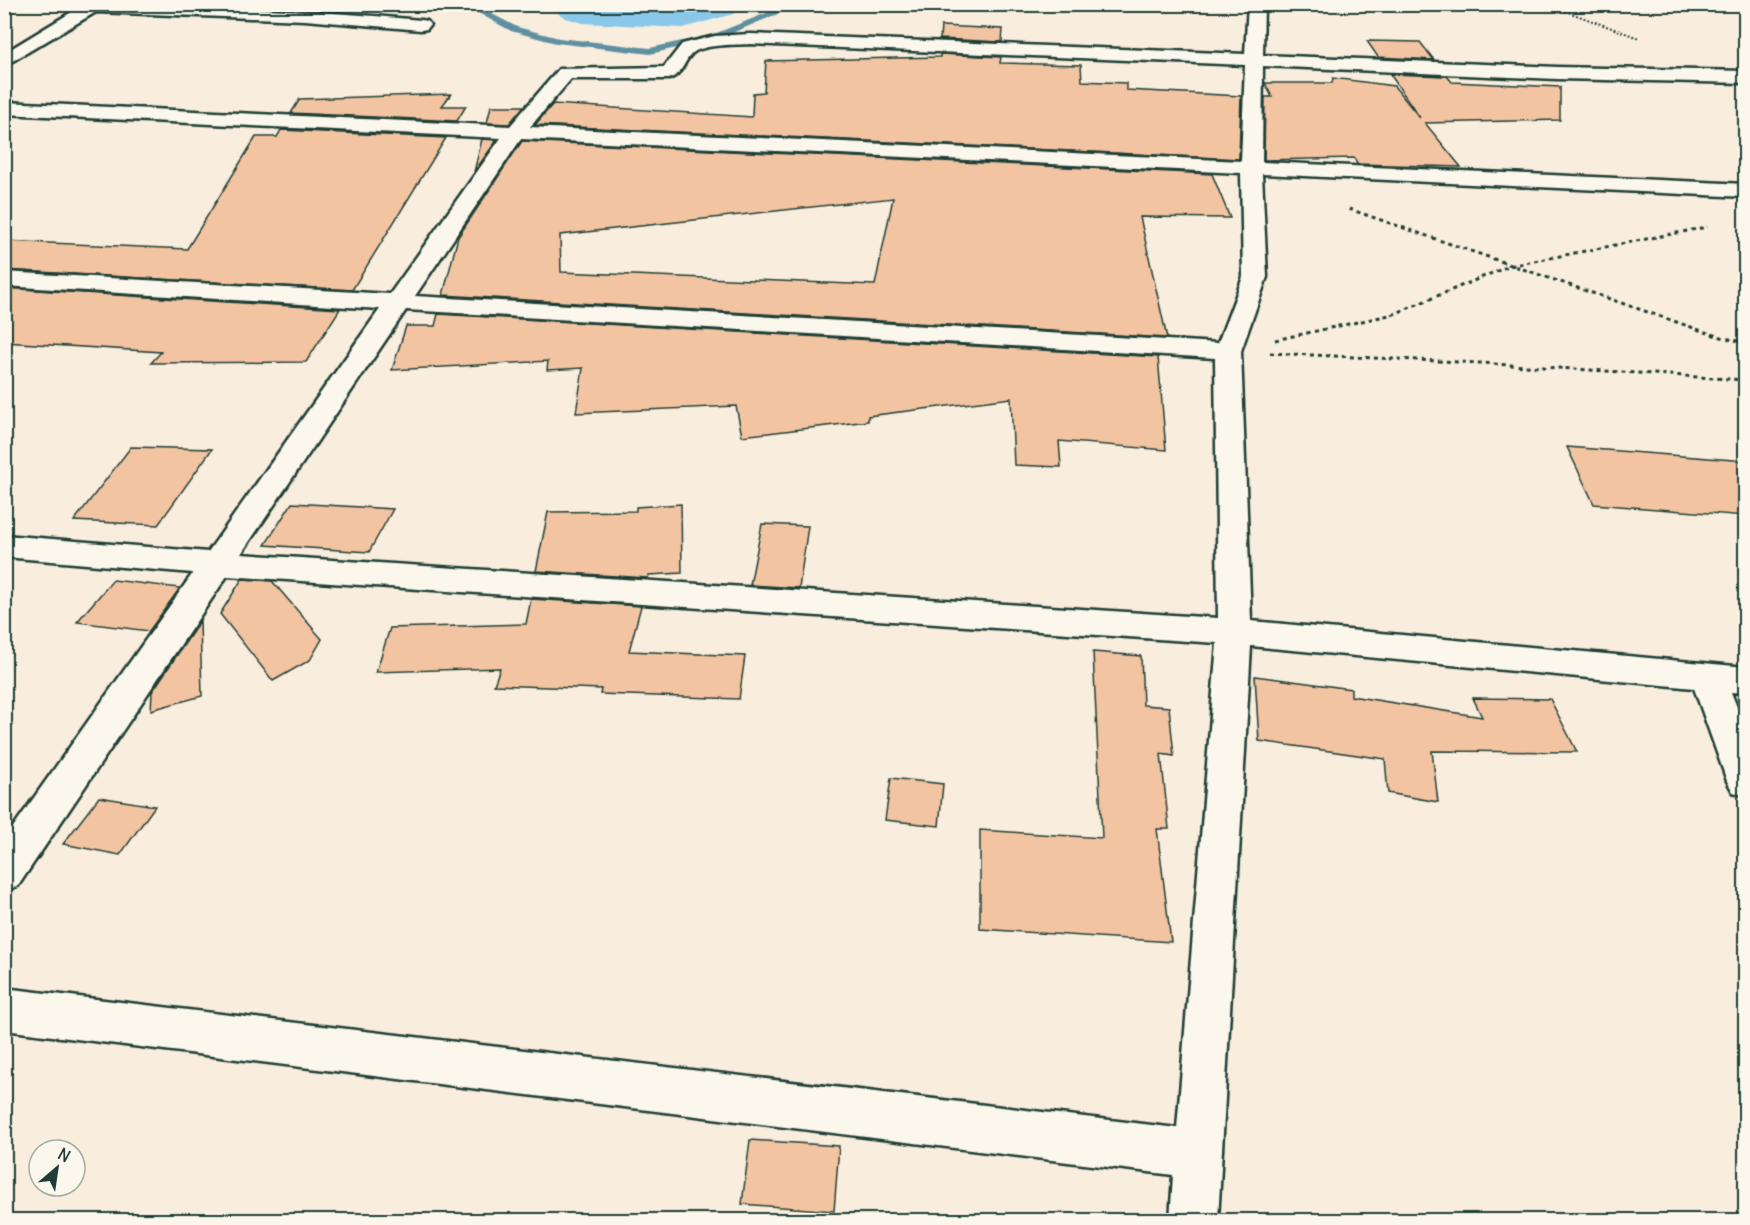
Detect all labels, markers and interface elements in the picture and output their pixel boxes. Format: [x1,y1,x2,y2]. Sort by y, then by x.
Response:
north arrow [27,1138,87,1198]
text: N [55,1143,74,1166]

